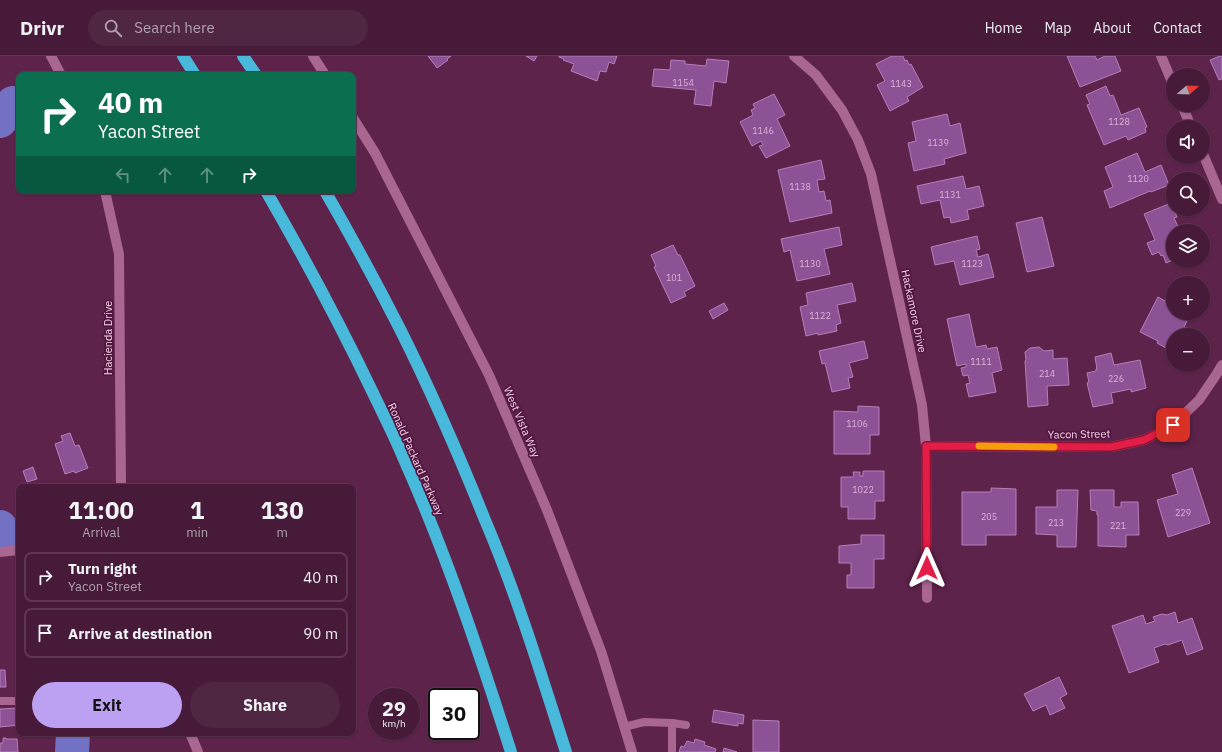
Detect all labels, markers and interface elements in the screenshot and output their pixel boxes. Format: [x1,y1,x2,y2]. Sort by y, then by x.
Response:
search box [88,10,368,46]
text: Drivr [20,16,64,40]
icon: search [102,17,124,39]
text: Search here [134,18,215,37]
text: Home [985,19,1022,37]
text: Map [1044,19,1071,37]
text: About [1093,19,1131,37]
text: Contact [1153,19,1202,37]
north arrow [1166,68,1210,112]
map controls [1166,68,1210,372]
house number: 1154 [672,77,694,88]
house number: 1143 [890,78,912,89]
text: 40 m [98,84,163,121]
icon: right [32,88,84,140]
house number: 1128 [1108,116,1130,127]
text: Yacon Street [98,120,200,143]
button: sound [1166,120,1210,164]
house number: 1146 [752,125,774,136]
house number: 1139 [927,137,949,148]
icon: left [112,164,134,186]
icon: ahead [154,164,176,186]
icon: ahead [196,164,218,186]
icon: right [238,164,260,186]
button: search [1166,172,1210,216]
house number: 1120 [1127,173,1149,184]
house number: 1138 [789,181,811,192]
house number: 1131 [939,189,961,200]
button: layers [1166,224,1210,268]
house number: 1130 [799,258,821,269]
house number: 1123 [961,258,983,269]
street label: Hackamore Drive [898,268,930,354]
house number: 101 [666,272,682,283]
button: + [1166,276,1210,320]
street label: Hacienda Drive [101,301,115,375]
house number: 1122 [809,310,831,321]
button: − [1166,328,1210,372]
house number: 1111 [970,356,992,367]
house number: 214 [1039,368,1055,379]
house number: 226 [1108,373,1124,384]
street label: West Vista Way [501,385,543,460]
street label: Ronald Packard Parkway [385,401,447,518]
pin [1156,408,1190,442]
icon: arrive [1162,414,1184,436]
house number: 1106 [846,418,868,429]
street label: Yacon Street [1048,426,1110,442]
house number: 1022 [852,484,874,495]
text: 11:00 [68,494,134,526]
text: 1 [190,494,204,526]
text: 130 [260,494,304,526]
house number: 229 [1175,507,1191,518]
house number: 205 [981,511,997,522]
house number: 213 [1048,517,1064,528]
house number: 221 [1110,520,1126,531]
text: Arrival [82,524,120,541]
text: min [186,524,208,541]
text: m [276,524,288,541]
position arrow [906,547,948,589]
text: Turn right [68,559,137,578]
icon: right [34,566,56,588]
text: 40 m [303,568,338,587]
text: Yacon Street [68,578,142,595]
icon: arrive [34,622,56,644]
text: Arrive at destination [68,624,212,643]
text: 90 m [303,624,338,643]
button: Exit [32,682,182,728]
button: Share [190,682,340,728]
speed limit sign: 30 [428,688,480,740]
text: 29 [382,695,406,722]
text: km/h [382,717,406,730]

